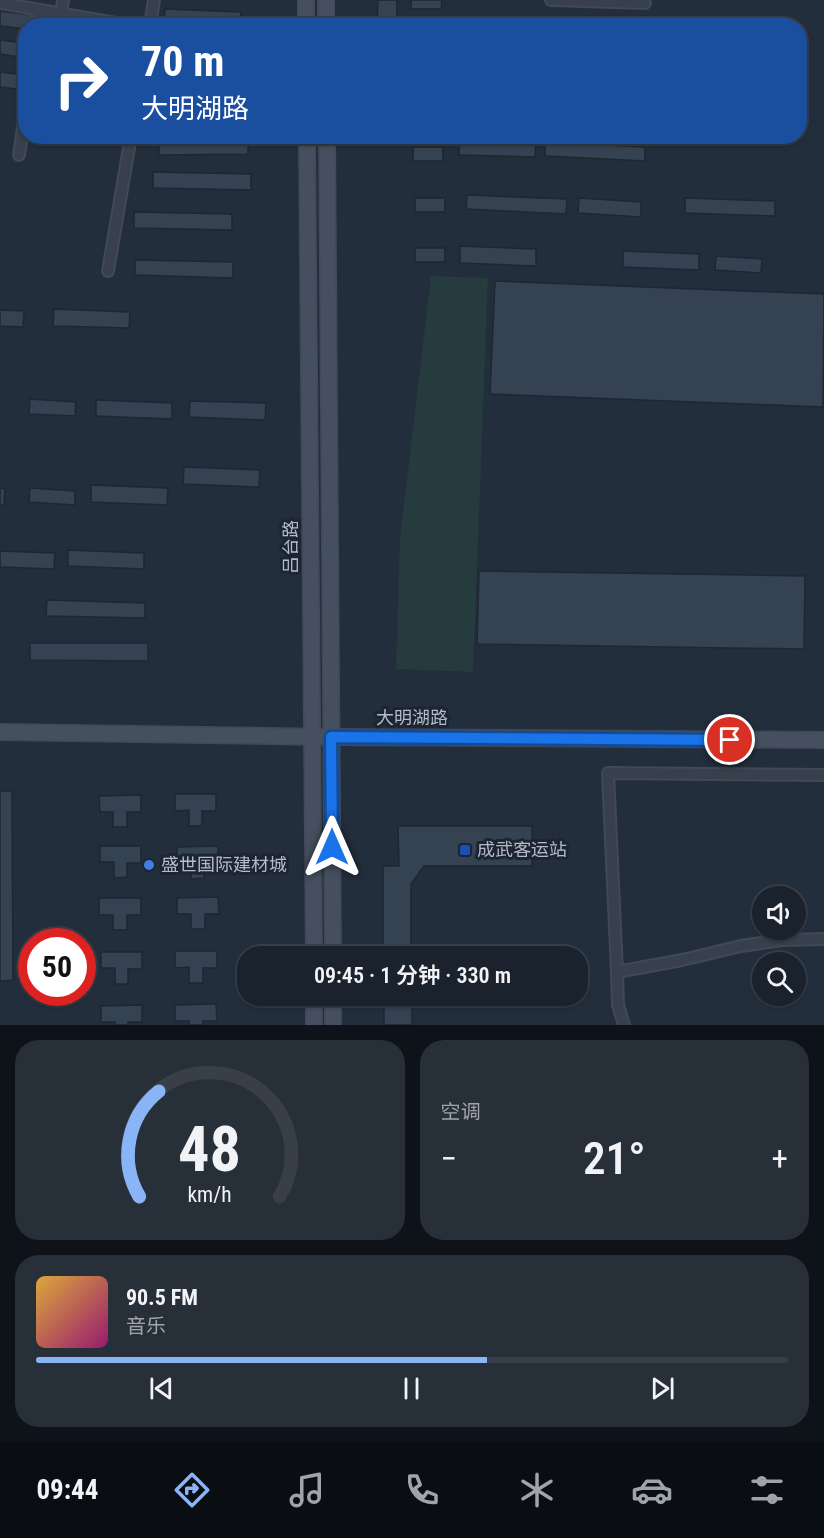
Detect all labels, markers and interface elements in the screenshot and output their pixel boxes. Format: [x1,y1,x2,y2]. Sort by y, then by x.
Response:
text: 70 m [141,37,224,86]
icon: right [42,42,120,120]
text: 大明湖路 [141,93,249,125]
street label: 吕台路 [280,520,301,574]
street label: 大明湖路 [376,707,448,728]
pin [704,714,755,765]
icon: arrive [713,723,746,756]
position arrow [300,815,364,879]
place label: 成武客运站 [477,839,567,860]
marker: 成武客运站 [458,843,472,857]
place label: 盛世国际建材城 [161,854,287,875]
marker: 盛世国际建材城 [142,858,156,872]
map controls [752,886,806,1006]
button: sound [752,886,806,940]
speed limit sign: 50 [18,928,96,1006]
button: search [752,952,806,1006]
text: 09:45 · 1 分钟 · 330 m [314,963,511,988]
text: 空调 [441,1100,481,1124]
text: 48 [178,1113,241,1186]
text: 21° [583,1132,646,1185]
text: − [441,1139,457,1178]
text: + [772,1139,788,1178]
text: km/h [188,1182,232,1207]
text: 90.5 FM [126,1285,198,1310]
text: 音乐 [126,1314,166,1338]
icon: previous [145,1372,178,1405]
icon: pause [395,1372,428,1405]
icon: next [646,1372,679,1405]
icon: directions [171,1469,213,1511]
icon: music [286,1469,328,1511]
icon: phone [401,1469,443,1511]
icon: climate [516,1469,558,1511]
icon: car [631,1469,673,1511]
icon: filters [746,1469,788,1511]
text: 09:44 [36,1474,98,1506]

